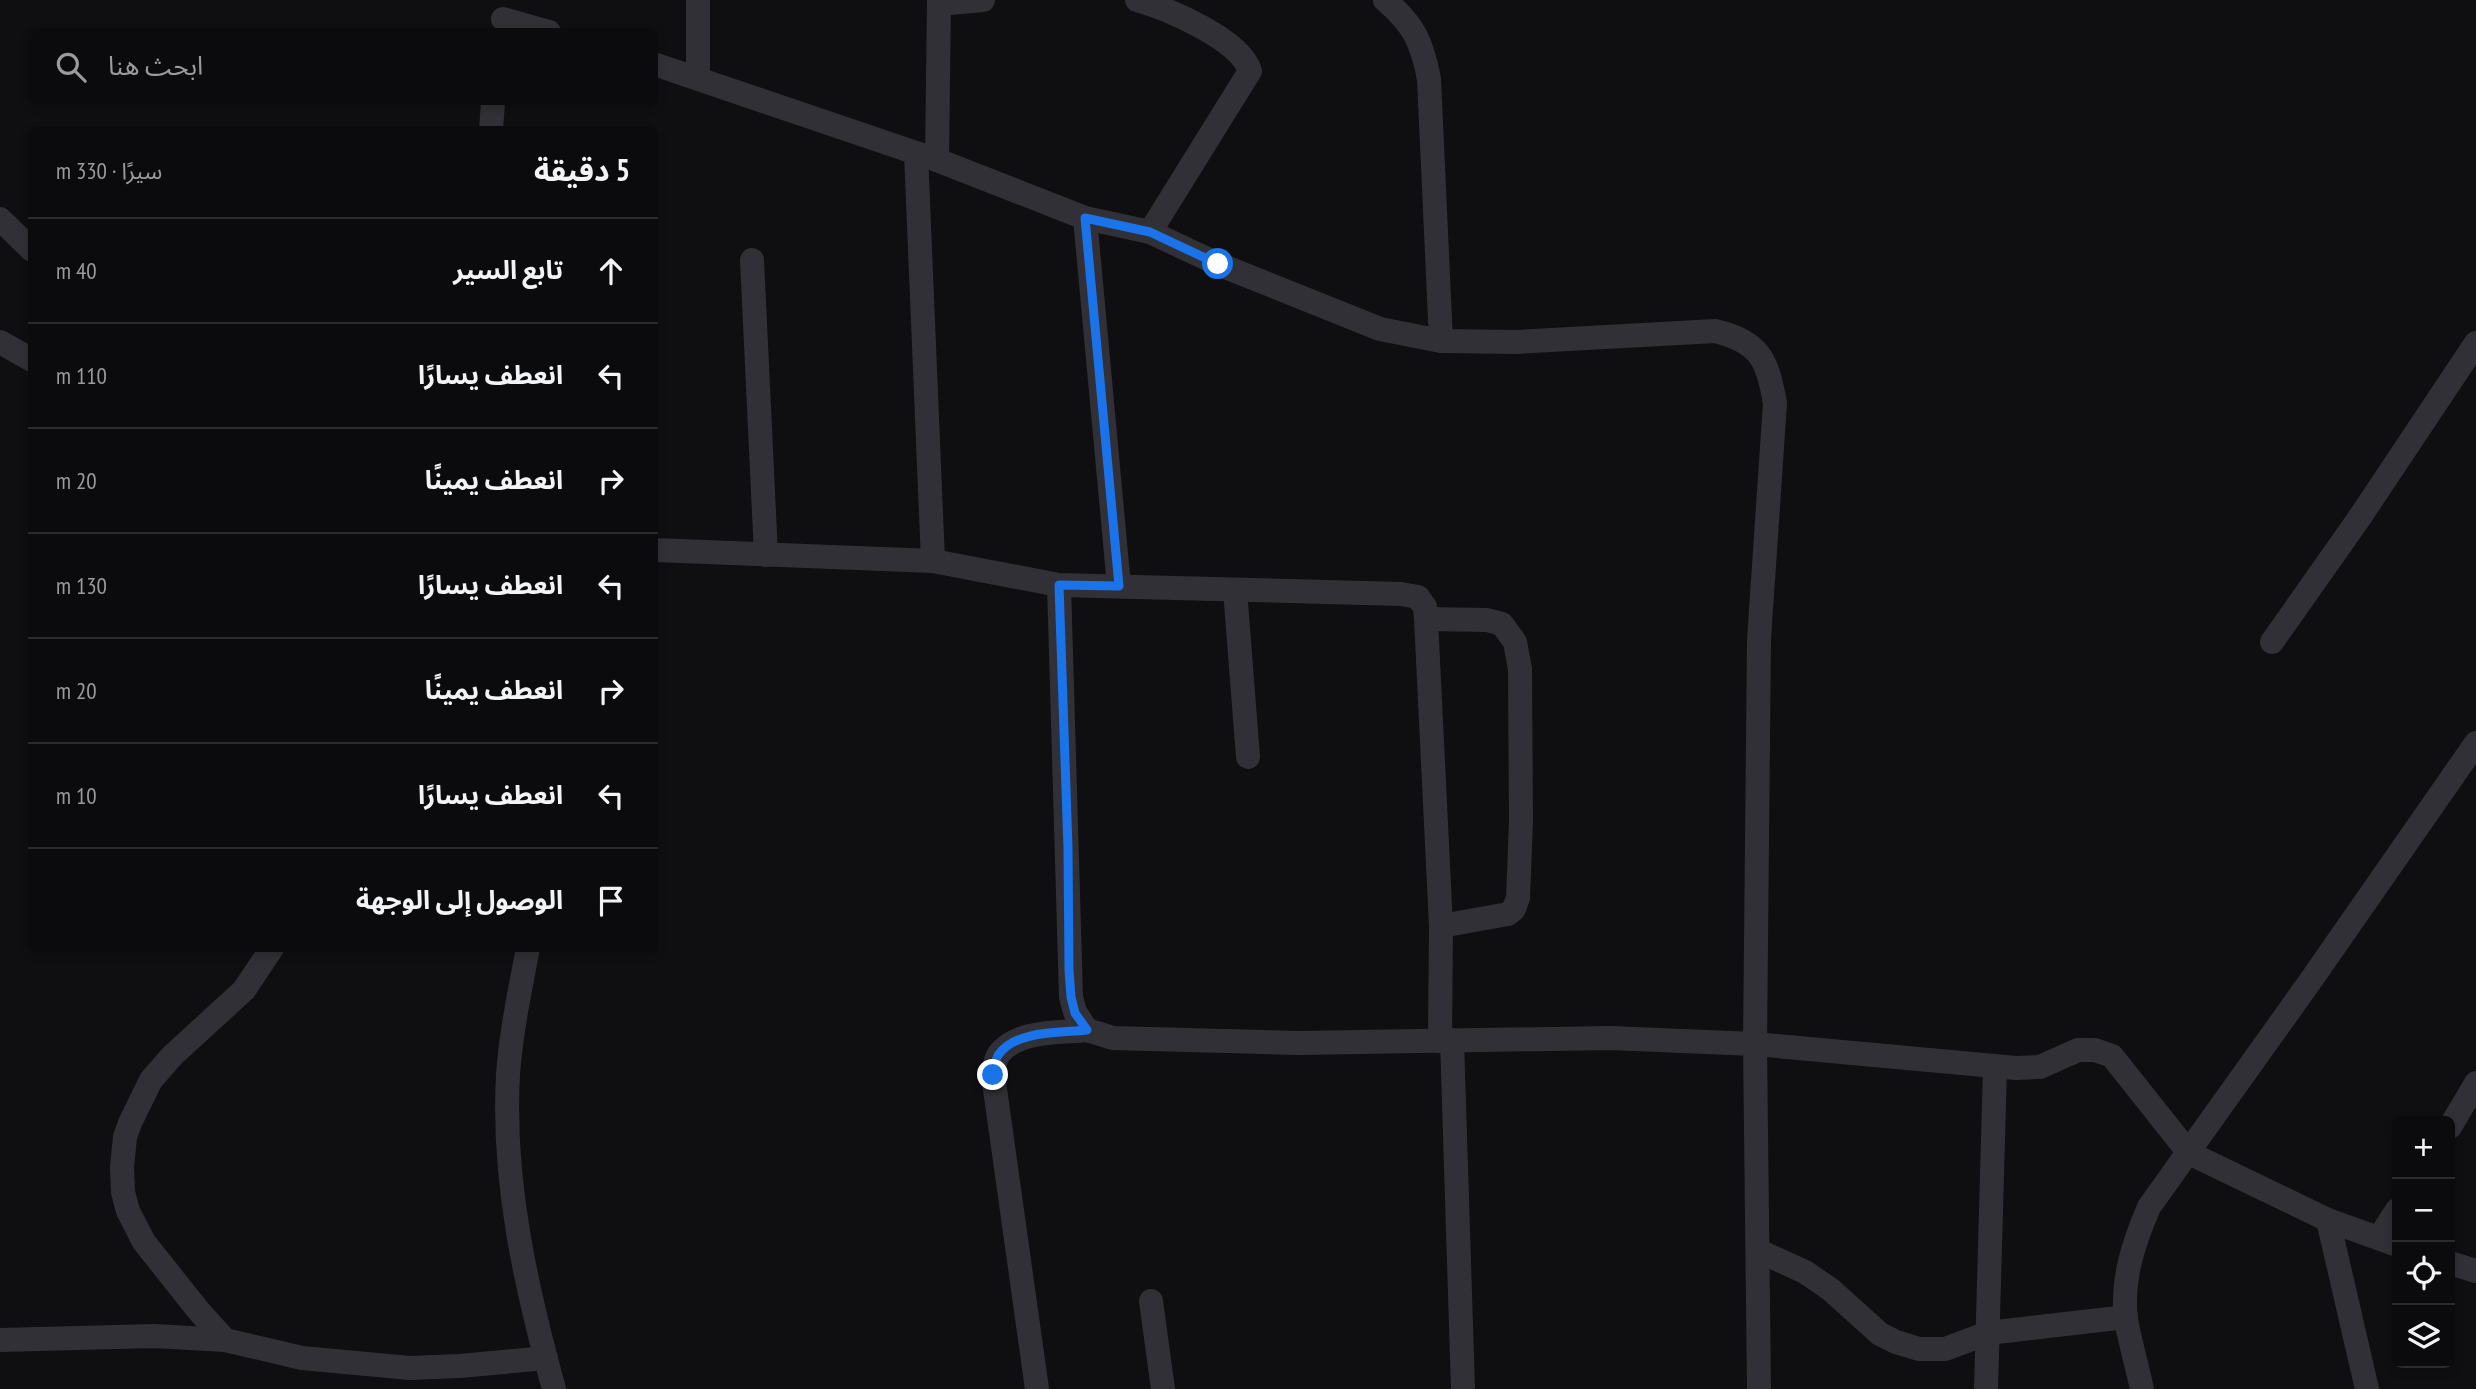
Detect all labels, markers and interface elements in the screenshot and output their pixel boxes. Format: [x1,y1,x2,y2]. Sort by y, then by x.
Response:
search box [28,28,658,105]
icon: search [52,48,90,86]
text: ابحث هنا [108,49,203,82]
text: 5 دقيقة [534,150,630,189]
text: سيرًا · 330 m [56,156,162,185]
route start [1202,248,1233,279]
icon: ahead [592,252,630,290]
text: تابع السير [453,253,563,286]
text: 40 m [56,256,97,285]
icon: left [592,357,630,395]
text: انعطف يسارًا [418,358,563,391]
text: 110 m [56,361,107,390]
icon: right [592,462,630,500]
text: انعطف يمينًا [425,463,563,496]
text: 20 m [56,466,97,495]
icon: left [592,567,630,605]
text: انعطف يسارًا [418,568,563,601]
text: 130 m [56,571,107,600]
icon: right [592,672,630,710]
text: انعطف يمينًا [425,673,563,706]
text: 20 m [56,676,97,705]
icon: left [592,777,630,815]
text: انعطف يسارًا [418,778,563,811]
text: 10 m [56,781,97,810]
icon: arrive [592,882,630,920]
text: الوصول إلى الوجهة [356,883,563,916]
route end [977,1059,1008,1090]
map controls [2392,1116,2455,1368]
button: + [2392,1116,2455,1179]
button: − [2392,1179,2455,1242]
button: locate [2392,1242,2455,1305]
button: layers [2392,1305,2455,1368]

